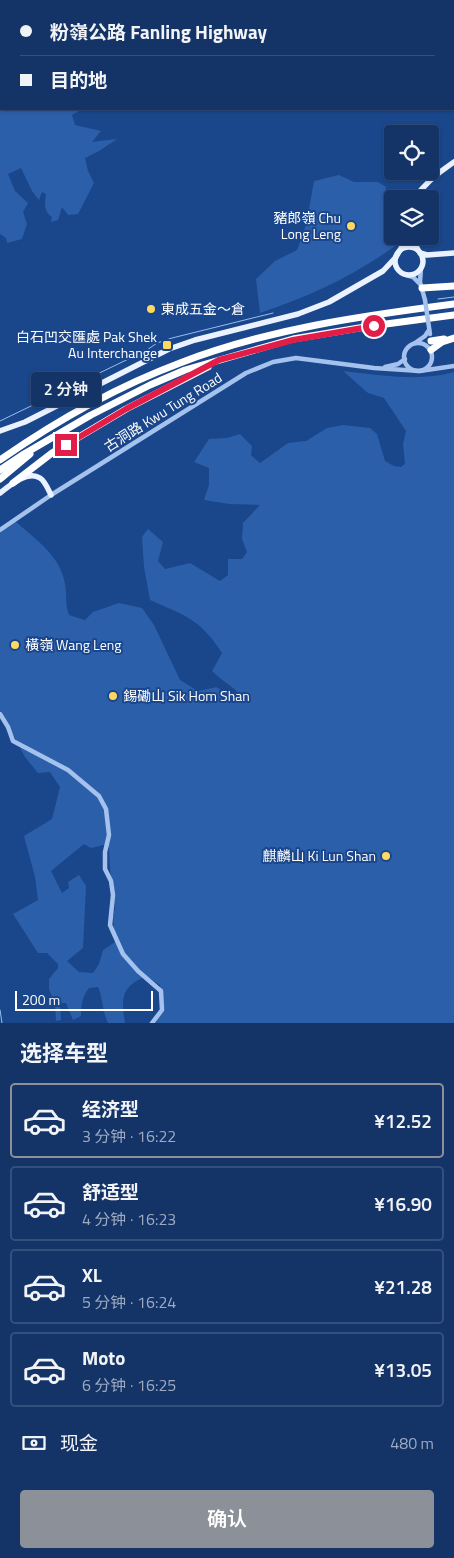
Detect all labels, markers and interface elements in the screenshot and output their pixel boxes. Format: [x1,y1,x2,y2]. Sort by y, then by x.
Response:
text: 粉嶺公路 Fanling Highway [50,17,267,46]
text: 目的地 [50,65,107,94]
map controls [384,125,439,245]
button: locate [384,125,439,180]
button: layers [384,190,439,245]
place label: 豬郎嶺 Chu Long Leng [273,207,341,244]
marker: 豬郎嶺 Chu Long Leng [345,220,357,232]
place label: 東成五金～倉 [161,298,245,319]
marker: 東成五金～倉 [145,303,157,315]
route start [363,315,385,337]
place label: 白石凹交匯處 Pak Shek Au Interchange [16,326,157,363]
marker: 白石凹交匯處 Pak Shek Au Interchange [161,339,173,351]
street label: 古洞路 Kwu Tung Road [100,367,226,456]
callout: 2 分钟 [31,372,101,408]
text: 2 分钟 [44,377,88,401]
route end [55,434,77,456]
place label: 橫嶺 Wang Leng [25,634,122,655]
marker: 橫嶺 Wang Leng [9,639,21,651]
place label: 錫磡山 Sik Hom Shan [123,685,250,706]
marker: 錫磡山 Sik Hom Shan [107,690,119,702]
place label: 麒麟山 Ki Lun Shan [263,845,376,866]
marker: 麒麟山 Ki Lun Shan [380,850,392,862]
scale bar [15,988,152,1011]
text: 200 m [22,989,60,1010]
text: 选择车型 [20,1036,108,1070]
text: 经济型 [82,1094,139,1123]
icon: car [22,1098,67,1143]
text: ¥12.52 [374,1106,432,1135]
text: 3 分钟 · 16:22 [82,1124,176,1148]
text: 舒适型 [82,1177,139,1206]
icon: car [22,1181,67,1226]
text: ¥16.90 [374,1189,432,1218]
text: 4 分钟 · 16:23 [82,1207,176,1231]
text: XL [82,1260,102,1289]
icon: car [22,1264,67,1309]
text: ¥21.28 [374,1272,432,1301]
text: 5 分钟 · 16:24 [82,1290,176,1314]
text: Moto [82,1343,125,1372]
icon: car [22,1347,67,1392]
text: ¥13.05 [374,1355,432,1384]
text: 6 分钟 · 16:25 [82,1373,176,1397]
text: 现金 [60,1428,98,1457]
icon: cash [20,1429,48,1457]
text: 480 m [390,1431,434,1455]
button: 确认 [20,1490,434,1548]

